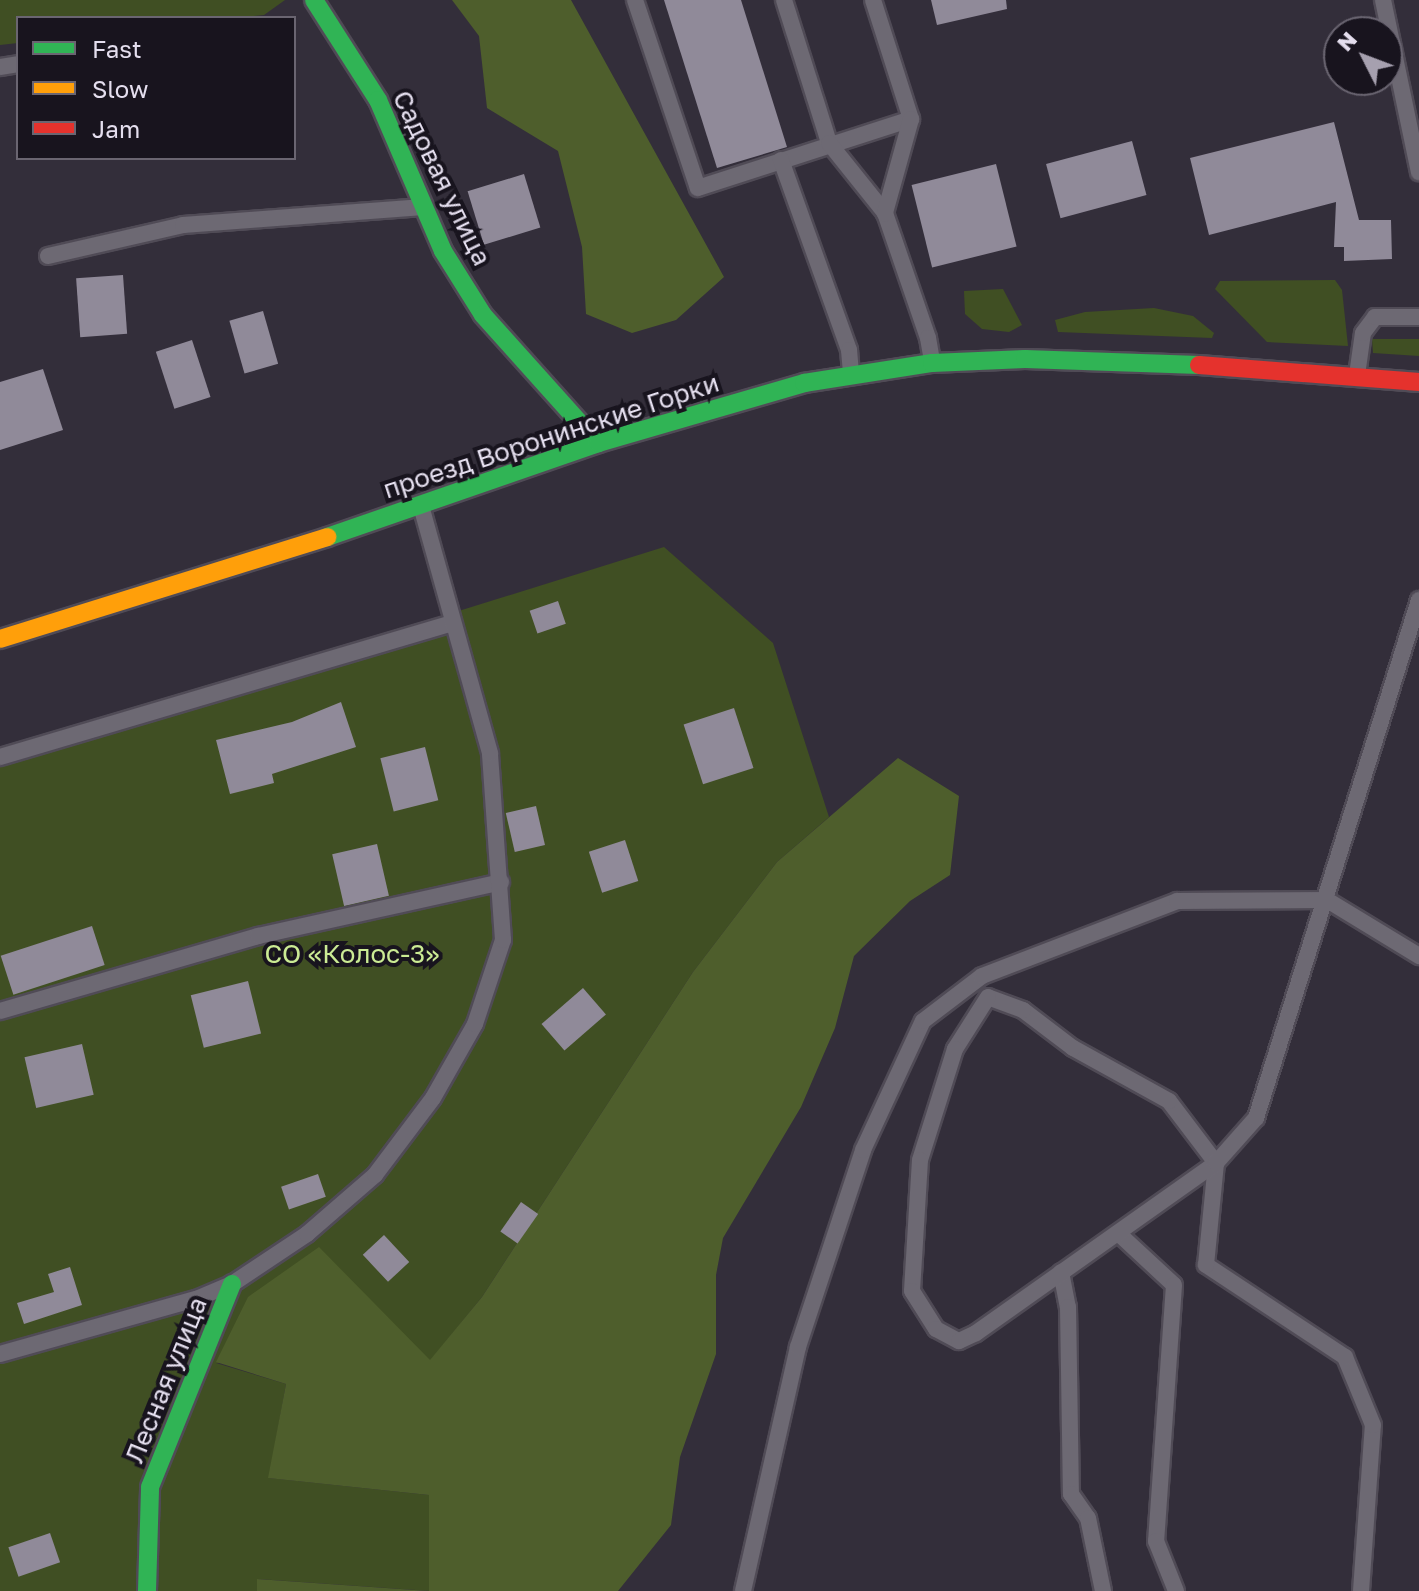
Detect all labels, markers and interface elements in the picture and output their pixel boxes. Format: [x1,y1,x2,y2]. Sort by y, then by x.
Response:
legend [16,16,296,160]
north arrow [1323,16,1403,96]
text: N [1331,26,1362,56]
text: Fast [92,34,142,63]
text: Slow [92,74,148,103]
street label: Садовая улица [386,86,498,270]
text: Jam [92,114,140,143]
street label: проезд Воронинские Горки [379,367,723,505]
park label: СО «Колос-3» [264,938,440,970]
street label: Лесная улица [119,1293,213,1467]

